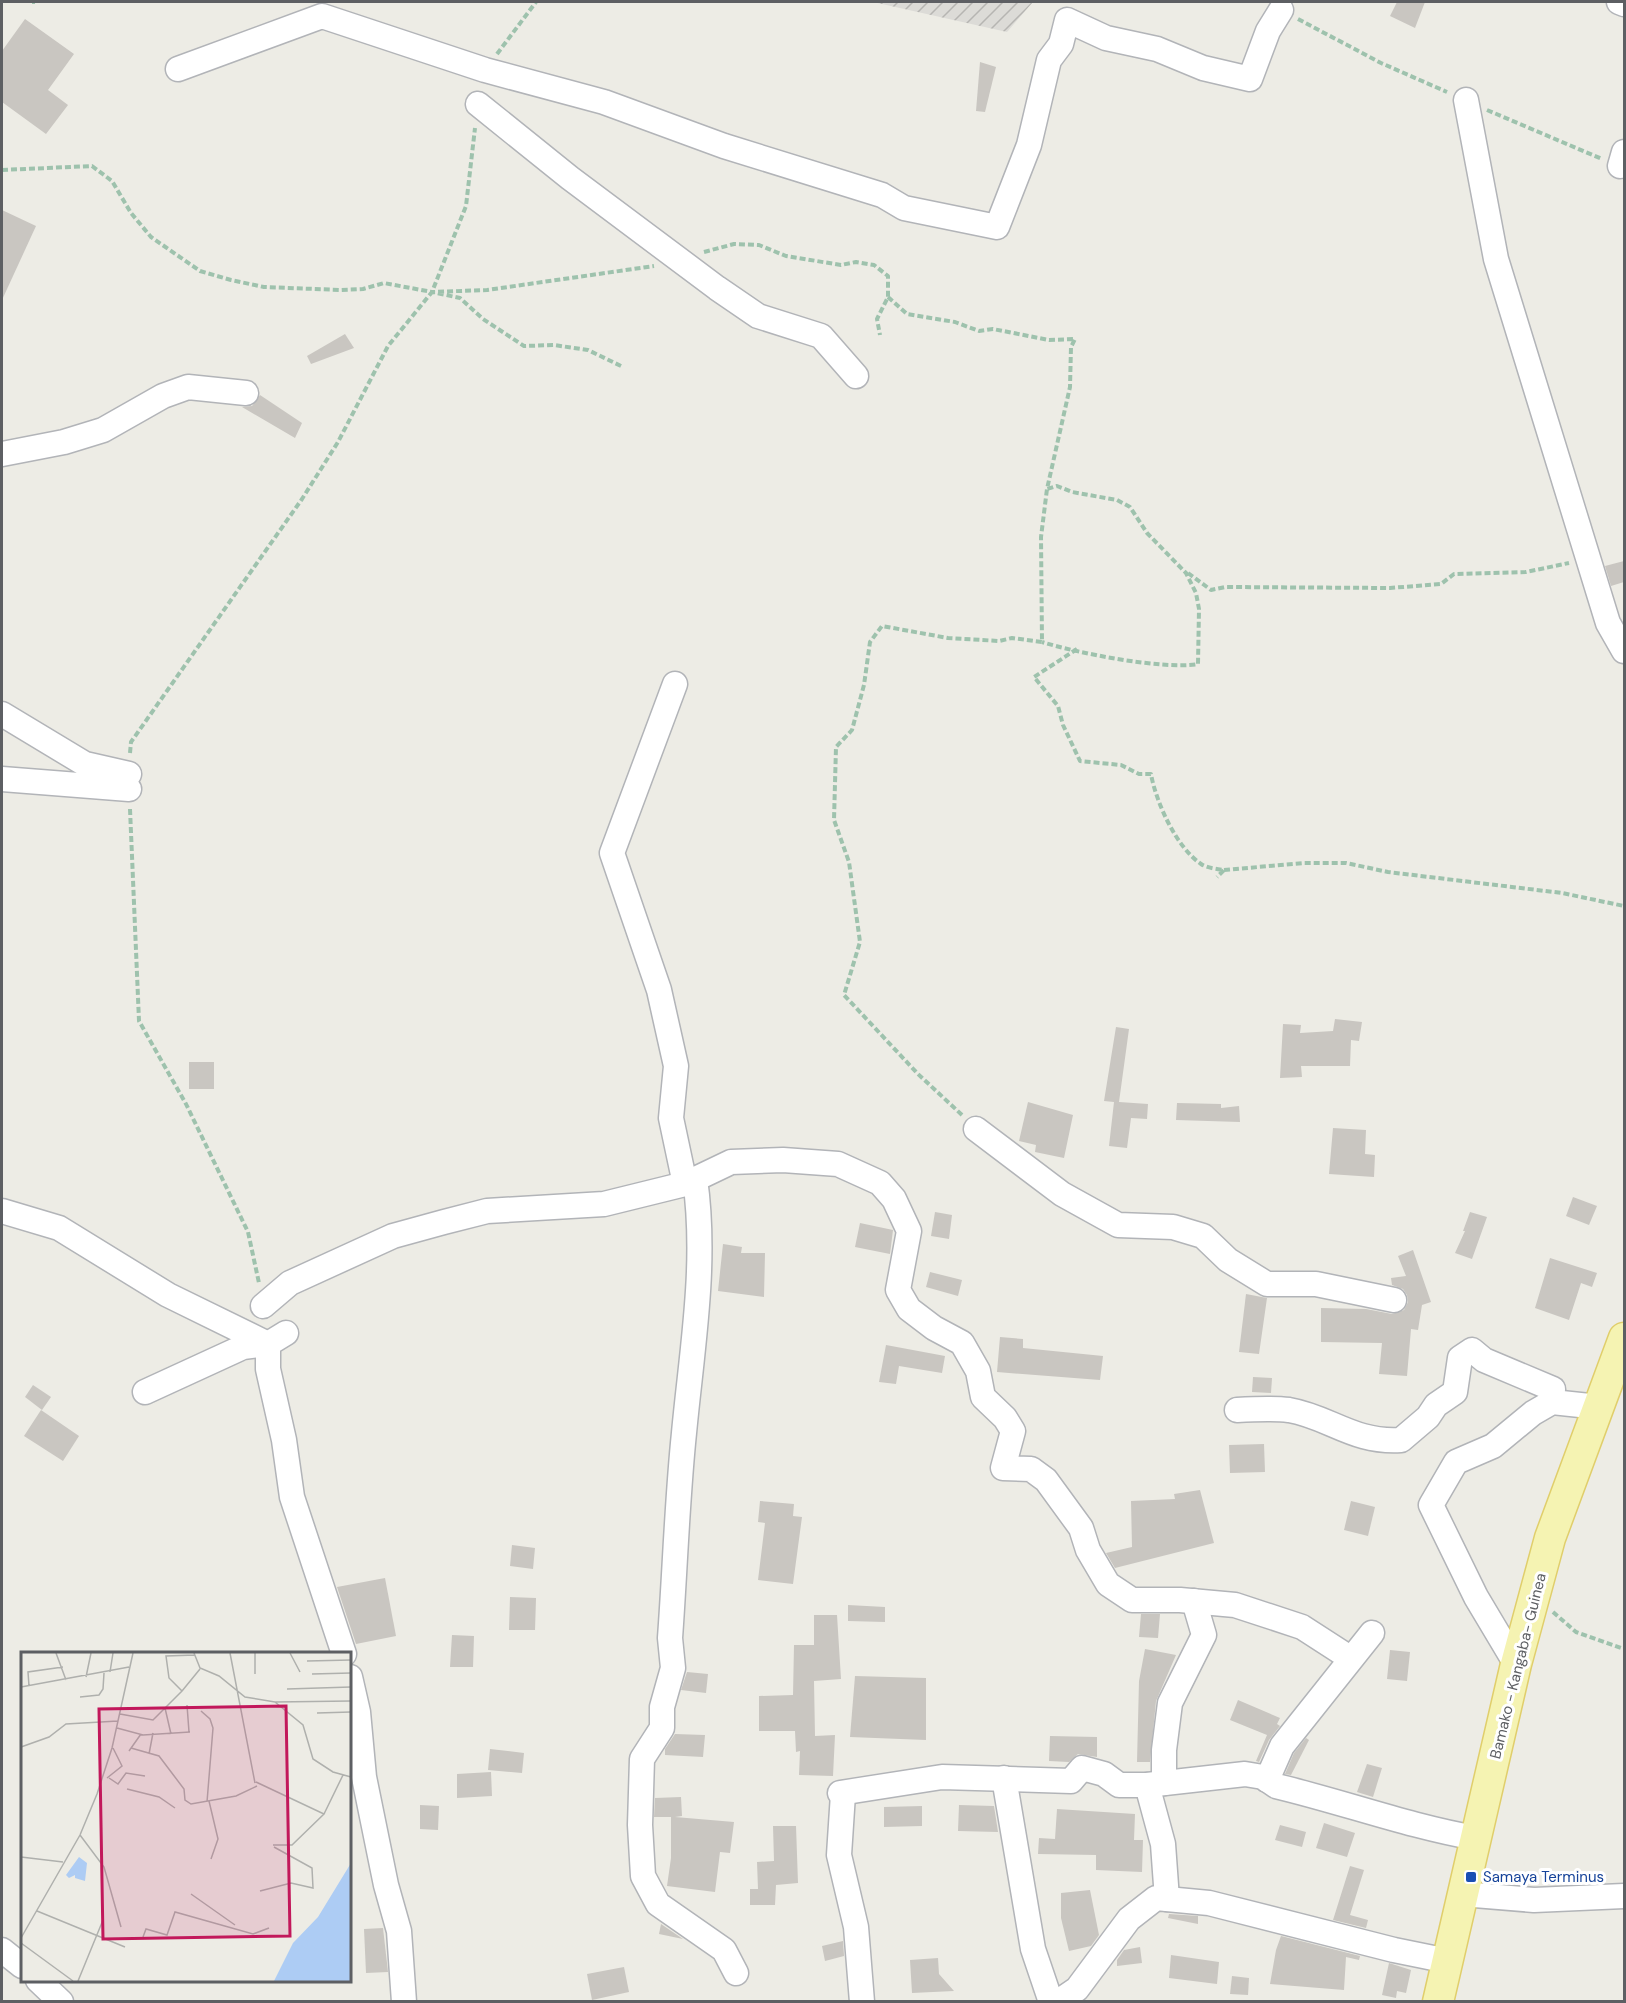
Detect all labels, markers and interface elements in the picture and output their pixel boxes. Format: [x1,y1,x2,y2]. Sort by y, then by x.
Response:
street label: Bamako - Kangaba- Guinea [1485,1571,1551,1761]
inset map [21,1652,351,1982]
place label: Samaya Terminus [1483,1867,1604,1887]
marker: Samaya Terminus [1464,1870,1478,1884]

